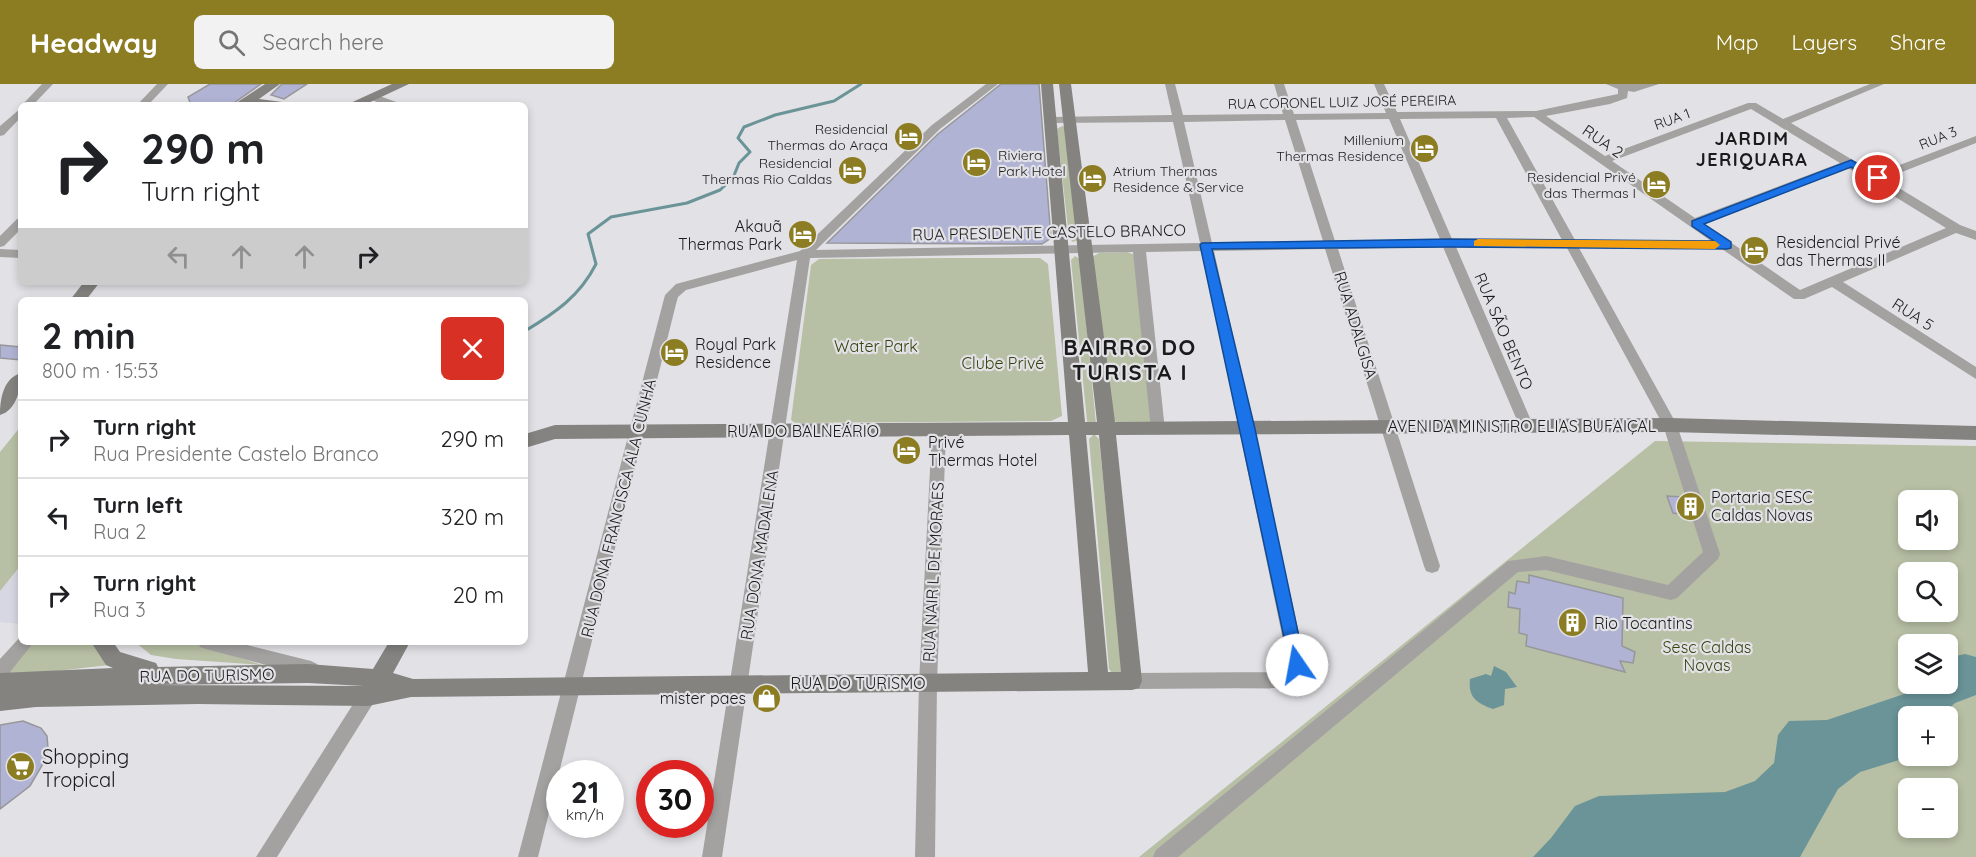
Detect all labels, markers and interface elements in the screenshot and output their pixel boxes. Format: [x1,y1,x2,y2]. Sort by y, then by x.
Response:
search box [194,15,614,69]
text: Headway [30,25,158,60]
icon: search [215,26,248,59]
text: Search here [263,28,384,56]
text: Map [1716,29,1759,55]
text: Layers [1792,29,1857,55]
text: Share [1890,29,1946,55]
street label: RUA CORONEL LUIZ JOSÉ PEREIRA [1228,91,1456,113]
street label: RUA 1 [1651,104,1693,134]
place label: Residencial Thermas do Araça [767,120,888,154]
street label: RUA 2 [1579,120,1627,162]
hotel icon: Residencial Thermas do Araça [893,121,925,153]
text: 290 m [141,122,265,175]
street label: RUA 3 [1916,122,1960,154]
icon: right [42,126,120,204]
district label: JARDIM JERIQUARA [1696,127,1808,171]
place label: Millenium Thermas Residence [1276,131,1404,165]
hotel icon: Millenium Thermas Residence [1409,132,1441,164]
place label: Riviera Park Hotel [998,146,1066,180]
hotel icon: Riviera Park Hotel [961,147,993,179]
pin [1852,152,1903,203]
place label: Residencial Thermas Rio Caldas [702,154,832,188]
hotel icon: Residencial Thermas Rio Caldas [837,155,869,187]
icon: arrive [1861,161,1894,194]
place label: Atrium Thermas Residence & Service [1113,162,1244,196]
hotel icon: Atrium Thermas Residence & Service [1076,163,1108,195]
place label: Residencial Privé das Thermas I [1527,168,1636,202]
hotel icon: Residencial Privé das Thermas I [1641,169,1673,201]
text: Turn right [141,174,260,208]
place label: Akauã Thermas Park [678,216,782,254]
hotel icon: Akauã Thermas Park [787,219,819,251]
street label: RUA PRESIDENTE CASTELO BRANCO [912,220,1186,244]
place label: Residencial Privé das Thermas II [1776,232,1901,270]
hotel icon: Residencial Privé das Thermas II [1739,235,1771,267]
icon: left [162,240,195,273]
icon: ahead [225,240,258,273]
icon: ahead [288,240,321,273]
icon: right [351,240,384,273]
street label: RUA ADALGISA [1330,269,1382,381]
street label: RUA SÃO BENTO [1470,269,1538,393]
street label: RUA 5 [1889,293,1937,335]
text: 2 min [42,313,136,358]
button: close [441,317,504,380]
district label: BAIRRO DO TURISTA I [1063,333,1197,386]
place label: Royal Park Residence [695,334,776,372]
park label: Water Park [834,336,918,356]
hotel icon: Royal Park Residence [658,337,690,369]
park label: Clube Privé [962,353,1044,373]
text: 800 m · 15:53 [42,358,159,383]
street label: RUA DONA FRANCISCA ALA CUNHA [576,376,660,640]
text: Turn right [93,413,197,441]
street label: AVENIDA MINISTRO ELIAS BUFAIÇAL [1388,416,1657,436]
street label: RUA DO BALNEÁRIO [727,421,879,441]
icon: right [42,423,75,456]
text: 290 m [440,425,504,453]
place label: Privé Thermas Hotel [928,432,1037,470]
hotel icon: Privé Thermas Hotel [891,435,923,467]
text: Rua Presidente Castelo Branco [93,441,379,466]
street label: RUA DONA MADALENA [736,469,782,641]
street label: RUA NAIR L DE MORAES [918,482,948,662]
place label: Portaria SESC Caldas Novas [1711,487,1813,525]
building icon: Portaria SESC Caldas Novas [1674,490,1706,522]
map controls [1898,490,1958,838]
button: sound [1898,490,1958,550]
text: Turn left [93,491,183,519]
icon: left [42,501,75,534]
text: 320 m [441,503,504,531]
text: Rua 2 [93,519,146,544]
button: search [1898,562,1958,622]
text: Turn right [93,569,197,597]
icon: right [42,579,75,612]
text: 20 m [453,581,504,609]
text: Rua 3 [93,597,146,622]
building icon: Rio Tocantins [1557,607,1589,639]
place label: Rio Tocantins [1594,613,1692,633]
position arrow [1265,633,1329,697]
button: layers [1898,634,1958,694]
park label: Sesc Caldas Novas [1663,637,1751,675]
street label: RUA DO TURISMO [139,664,275,686]
street label: RUA DO TURISMO [790,673,926,693]
shop icon: mister paes [751,682,783,714]
place label: mister paes [660,688,746,708]
button: + [1898,706,1958,766]
place label: Shopping Tropical [42,744,129,792]
supermarket icon: Shopping Tropical [5,751,37,783]
speed limit sign: 30 [636,760,714,838]
text: 21 [571,773,599,811]
button: − [1898,778,1958,838]
text: km/h [566,805,604,824]

